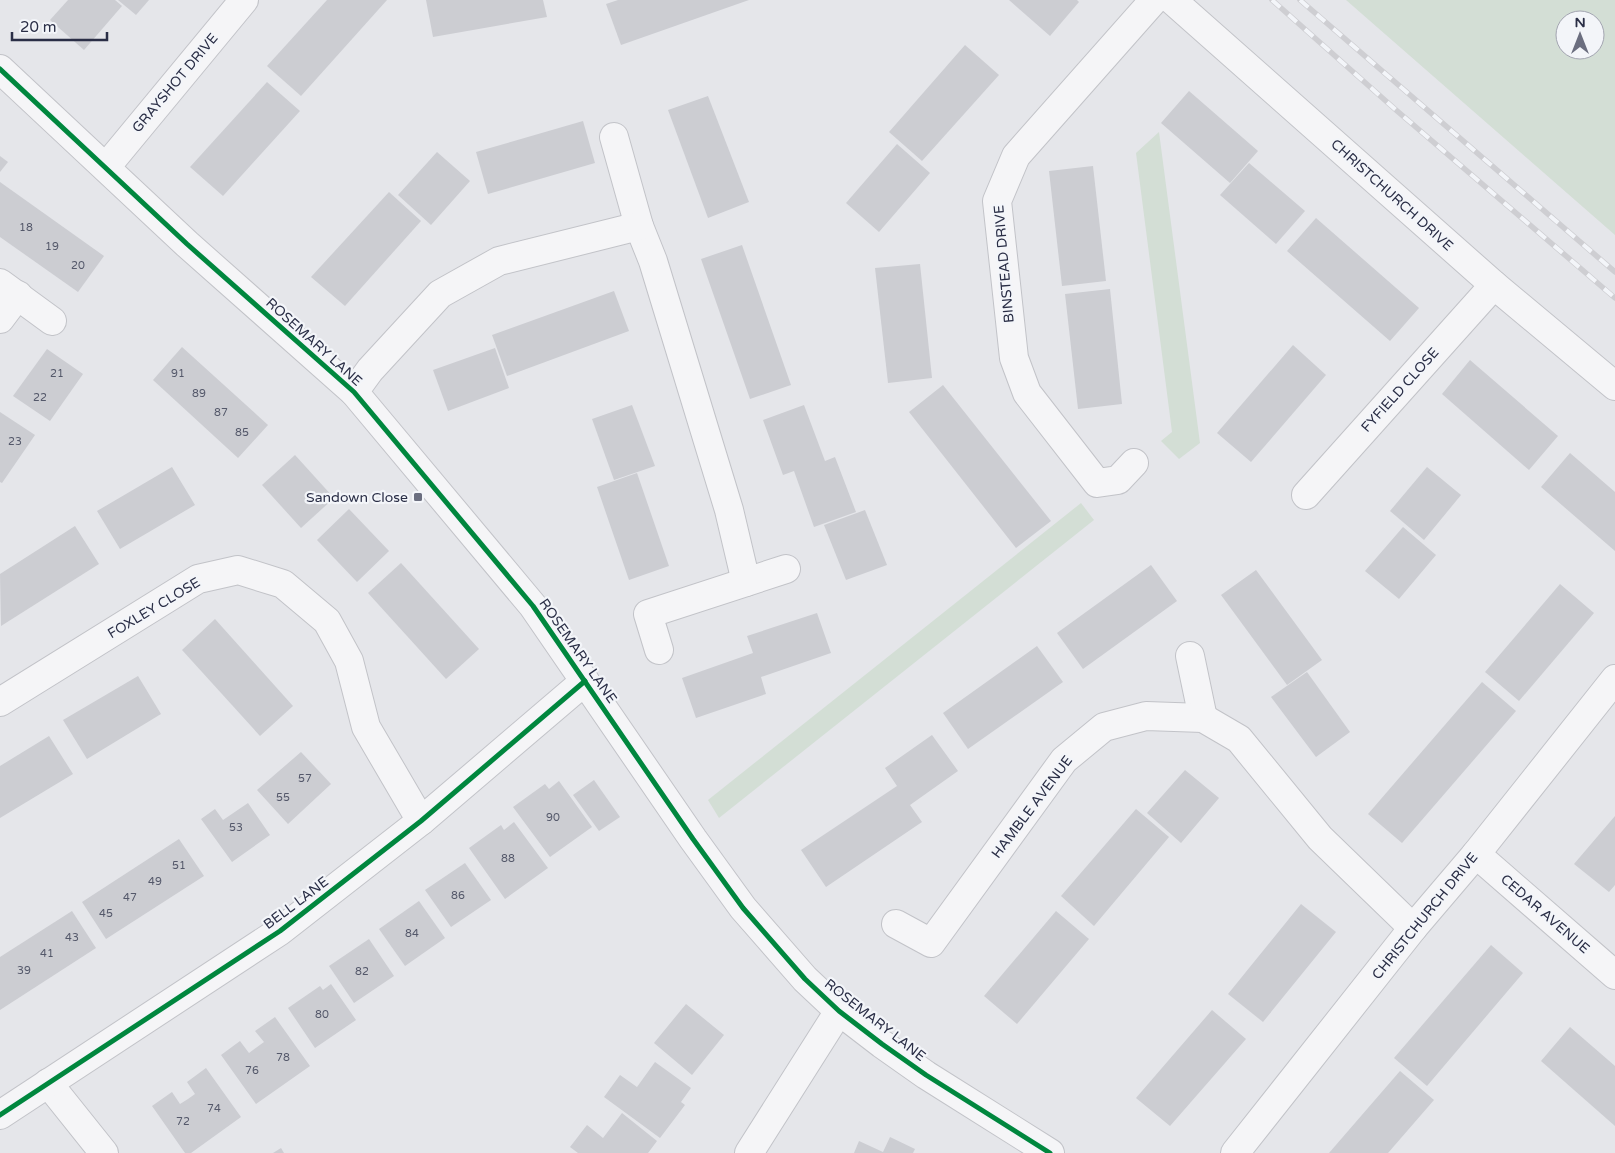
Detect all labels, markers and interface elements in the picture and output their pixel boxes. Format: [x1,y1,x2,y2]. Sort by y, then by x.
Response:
scale bar [12,10,108,42]
north arrow [1555,10,1605,60]
text: N [1574,14,1586,31]
text: 20 m [20,18,57,36]
street label: GRAYSHOT DRIVE [128,30,222,136]
street label: CHRISTCHURCH DRIVE [1327,136,1457,254]
street label: BINSTEAD DRIVE [990,204,1018,324]
house number: 18 [19,221,33,234]
house number: 19 [45,240,59,253]
house number: 20 [71,259,85,272]
street label: ROSEMARY LANE [262,294,366,390]
street label: FYFIELD CLOSE [1358,344,1442,436]
house number: 21 [50,367,64,380]
house number: 91 [171,367,185,380]
house number: 89 [192,387,206,400]
house number: 22 [33,391,47,404]
house number: 87 [214,406,228,419]
house number: 85 [235,426,249,439]
house number: 23 [8,435,22,448]
place label: Sandown Close [306,489,408,506]
marker: Sandown Close [412,491,424,503]
street label: FOXLEY CLOSE [105,574,203,642]
street label: ROSEMARY LANE [536,595,621,707]
street label: HAMBLE AVENUE [988,752,1076,862]
house number: 57 [298,772,312,785]
house number: 55 [276,791,290,804]
house number: 90 [546,811,560,824]
house number: 53 [229,821,243,834]
street label: CHRISTCHURCH DRIVE [1369,849,1482,983]
house number: 88 [501,852,515,865]
house number: 51 [172,859,186,872]
street label: CEDAR AVENUE [1497,871,1593,957]
street label: BELL LANE [260,873,332,933]
house number: 49 [148,875,162,888]
house number: 86 [451,889,465,902]
house number: 47 [123,891,137,904]
house number: 45 [99,907,113,920]
house number: 84 [405,927,419,940]
house number: 43 [65,931,79,944]
house number: 41 [40,947,54,960]
house number: 39 [17,964,31,977]
house number: 82 [355,965,369,978]
street label: ROSEMARY LANE [821,975,929,1065]
house number: 80 [315,1008,329,1021]
house number: 78 [276,1051,290,1064]
house number: 76 [245,1064,259,1077]
house number: 74 [207,1102,221,1115]
house number: 72 [176,1115,190,1128]

